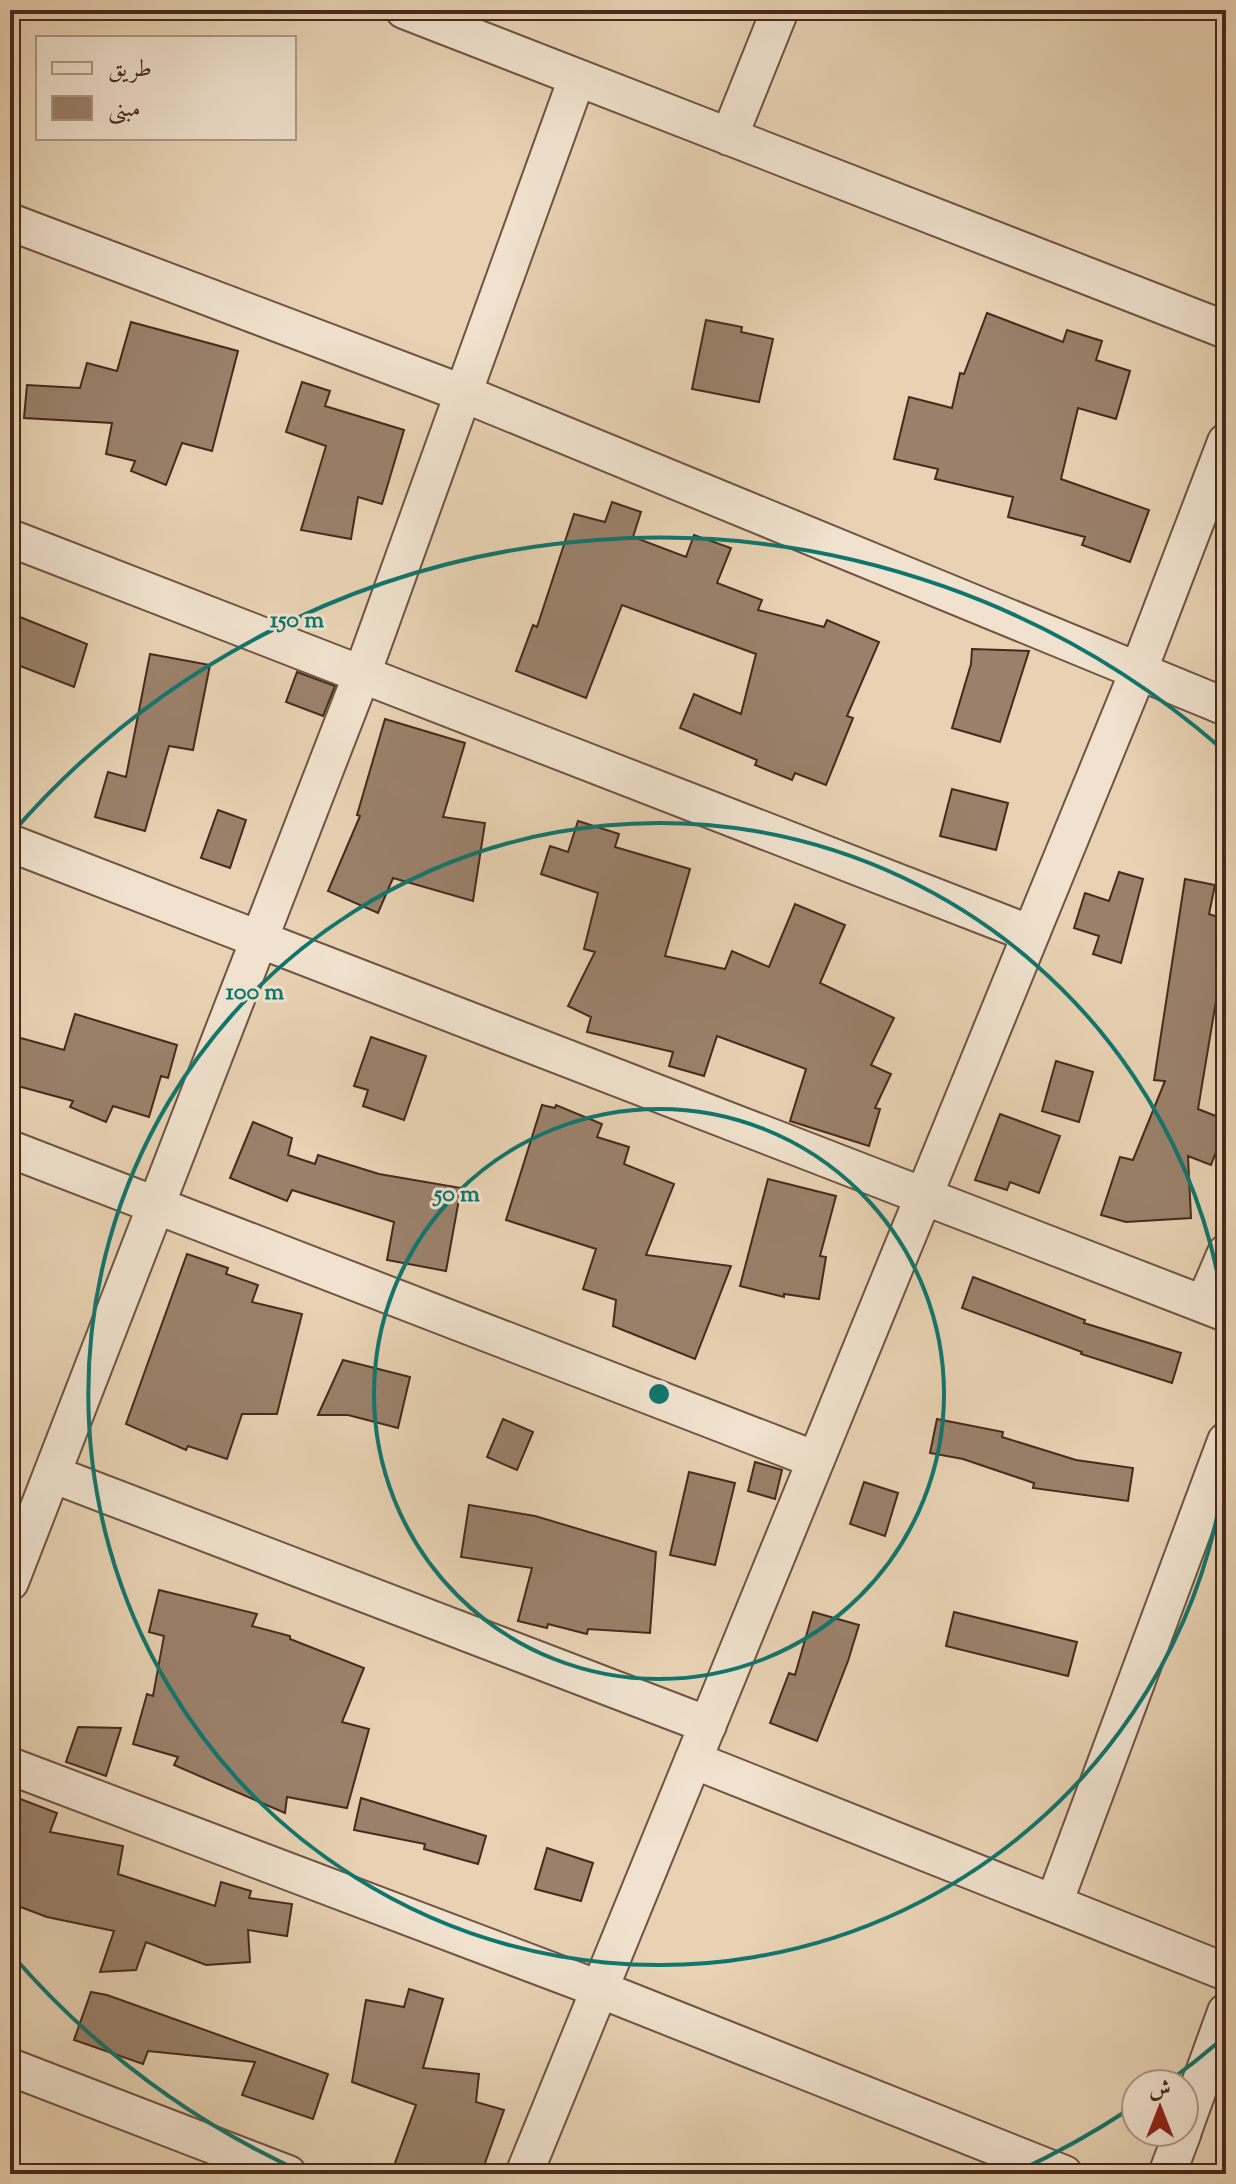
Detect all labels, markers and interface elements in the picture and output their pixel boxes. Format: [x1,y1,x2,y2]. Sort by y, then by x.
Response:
legend [36,36,296,140]
text: طريق [108,53,152,87]
text: مبنى [108,93,141,127]
text: 150 m [270,604,324,638]
text: 100 m [226,976,284,1010]
text: 50 m [432,1178,480,1212]
centre of rings [645,1380,673,1408]
north arrow [1120,2068,1200,2148]
text: ش [1149,2075,1171,2107]

